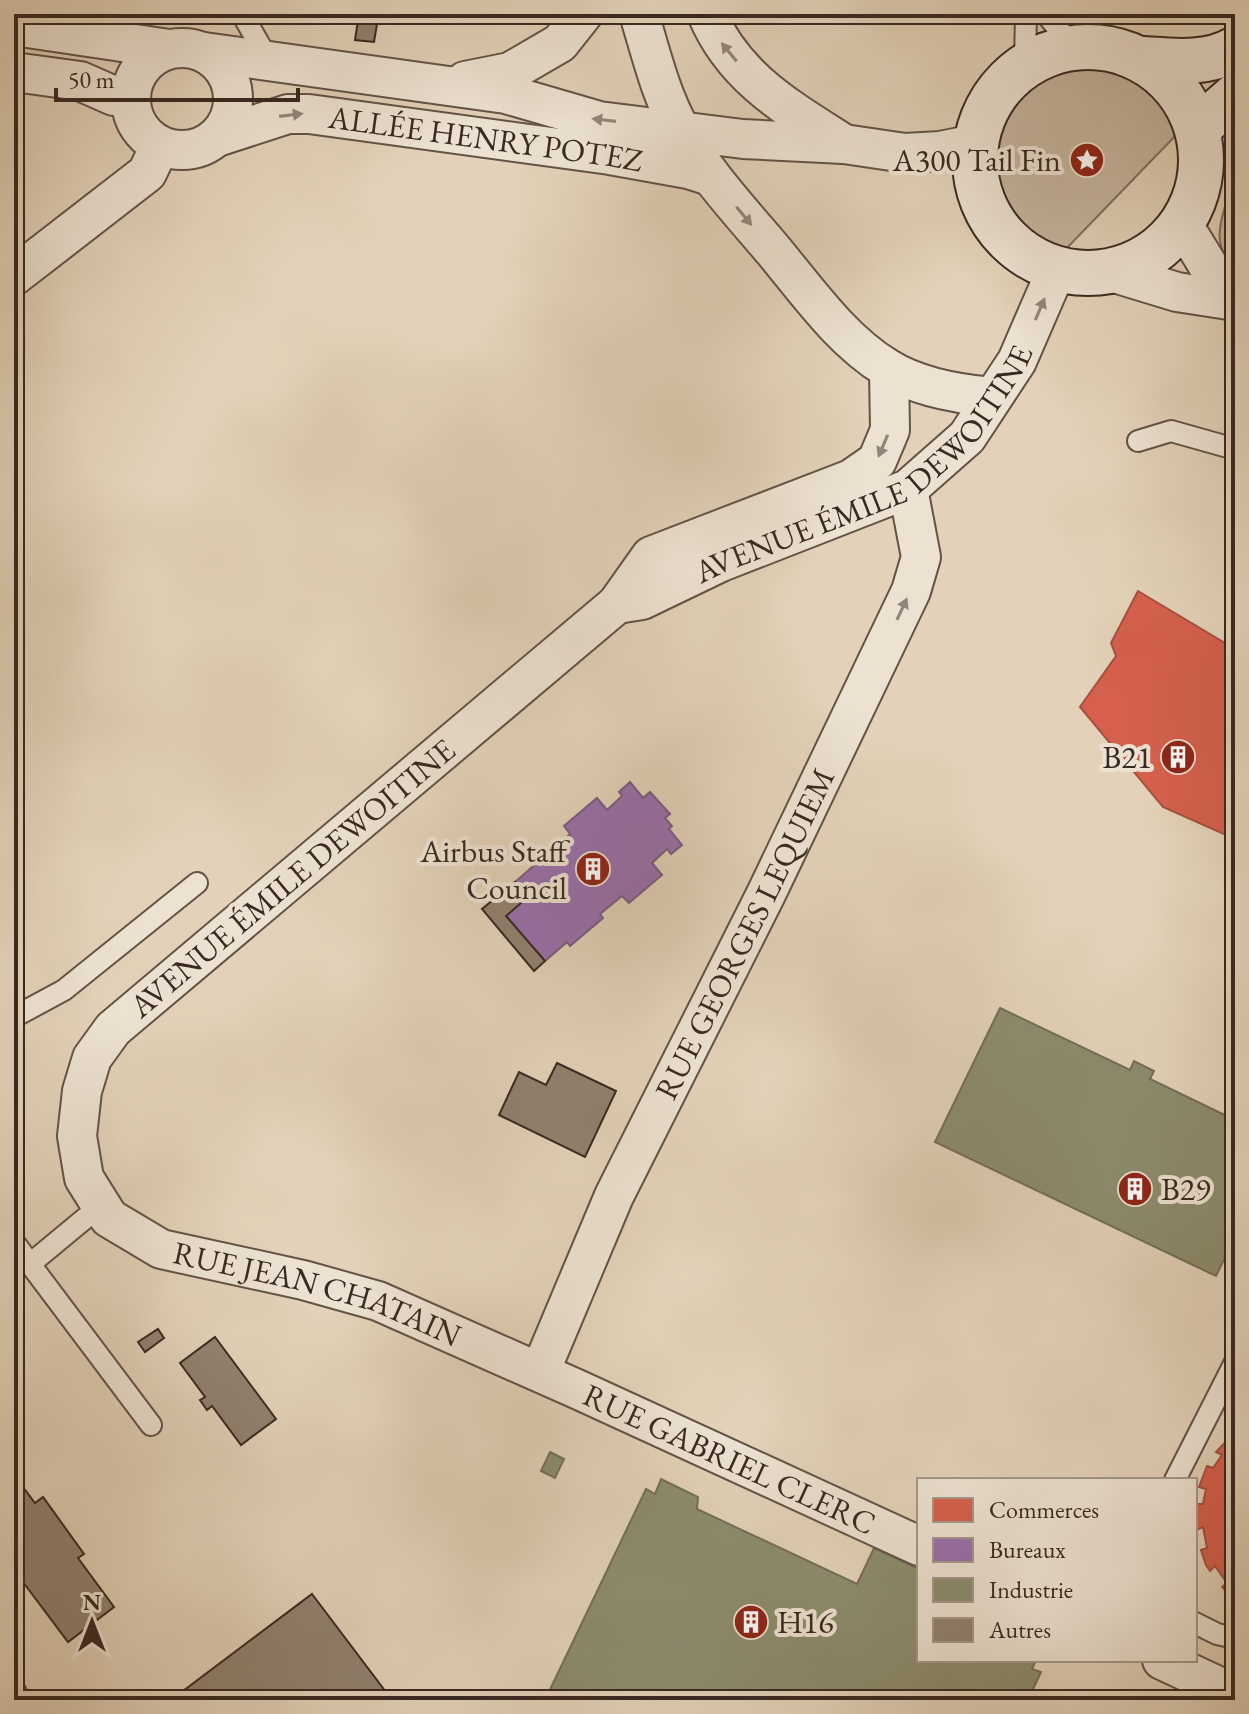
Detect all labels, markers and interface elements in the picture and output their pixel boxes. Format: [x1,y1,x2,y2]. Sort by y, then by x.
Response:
one-way arrow [721,42,738,62]
scale bar [56,52,298,102]
text: 50 m [68,64,115,95]
street label: ALLÉE HENRY POTEZ [325,96,646,182]
one-way arrow [279,109,304,122]
one-way arrow [591,114,616,127]
place label: A300 Tail Fin [891,139,1061,181]
place icon: A300 Tail Fin [1068,141,1106,179]
one-way arrow [735,206,752,226]
one-way arrow [1033,297,1046,321]
street label: AVENUE ÉMILE DEWOITINE [686,339,1042,593]
one-way arrow [877,434,890,458]
one-way arrow [895,597,909,620]
street label: AVENUE ÉMILE DEWOITINE [120,729,464,1027]
place label: B21 [1102,736,1152,778]
building icon: B21 [1159,738,1197,776]
street label: RUE GEORGES LEQUIEM [645,761,844,1107]
place label: Airbus Staff Council [419,830,571,909]
building icon: Airbus Staff Council [574,850,612,888]
place label: B29 [1161,1168,1211,1210]
building icon: B29 [1116,1170,1154,1208]
street label: RUE JEAN CHATAIN [169,1231,468,1356]
street label: RUE GABRIEL CLERC [576,1374,882,1544]
legend [917,1478,1197,1662]
text: Commerces [989,1494,1099,1525]
text: Bureaux [989,1534,1066,1565]
text: Industrie [989,1574,1073,1605]
north arrow [52,1582,132,1662]
text: N [83,1588,101,1617]
place label: H16 [777,1601,834,1643]
building icon: H16 [732,1603,770,1641]
text: Autres [988,1614,1051,1645]

